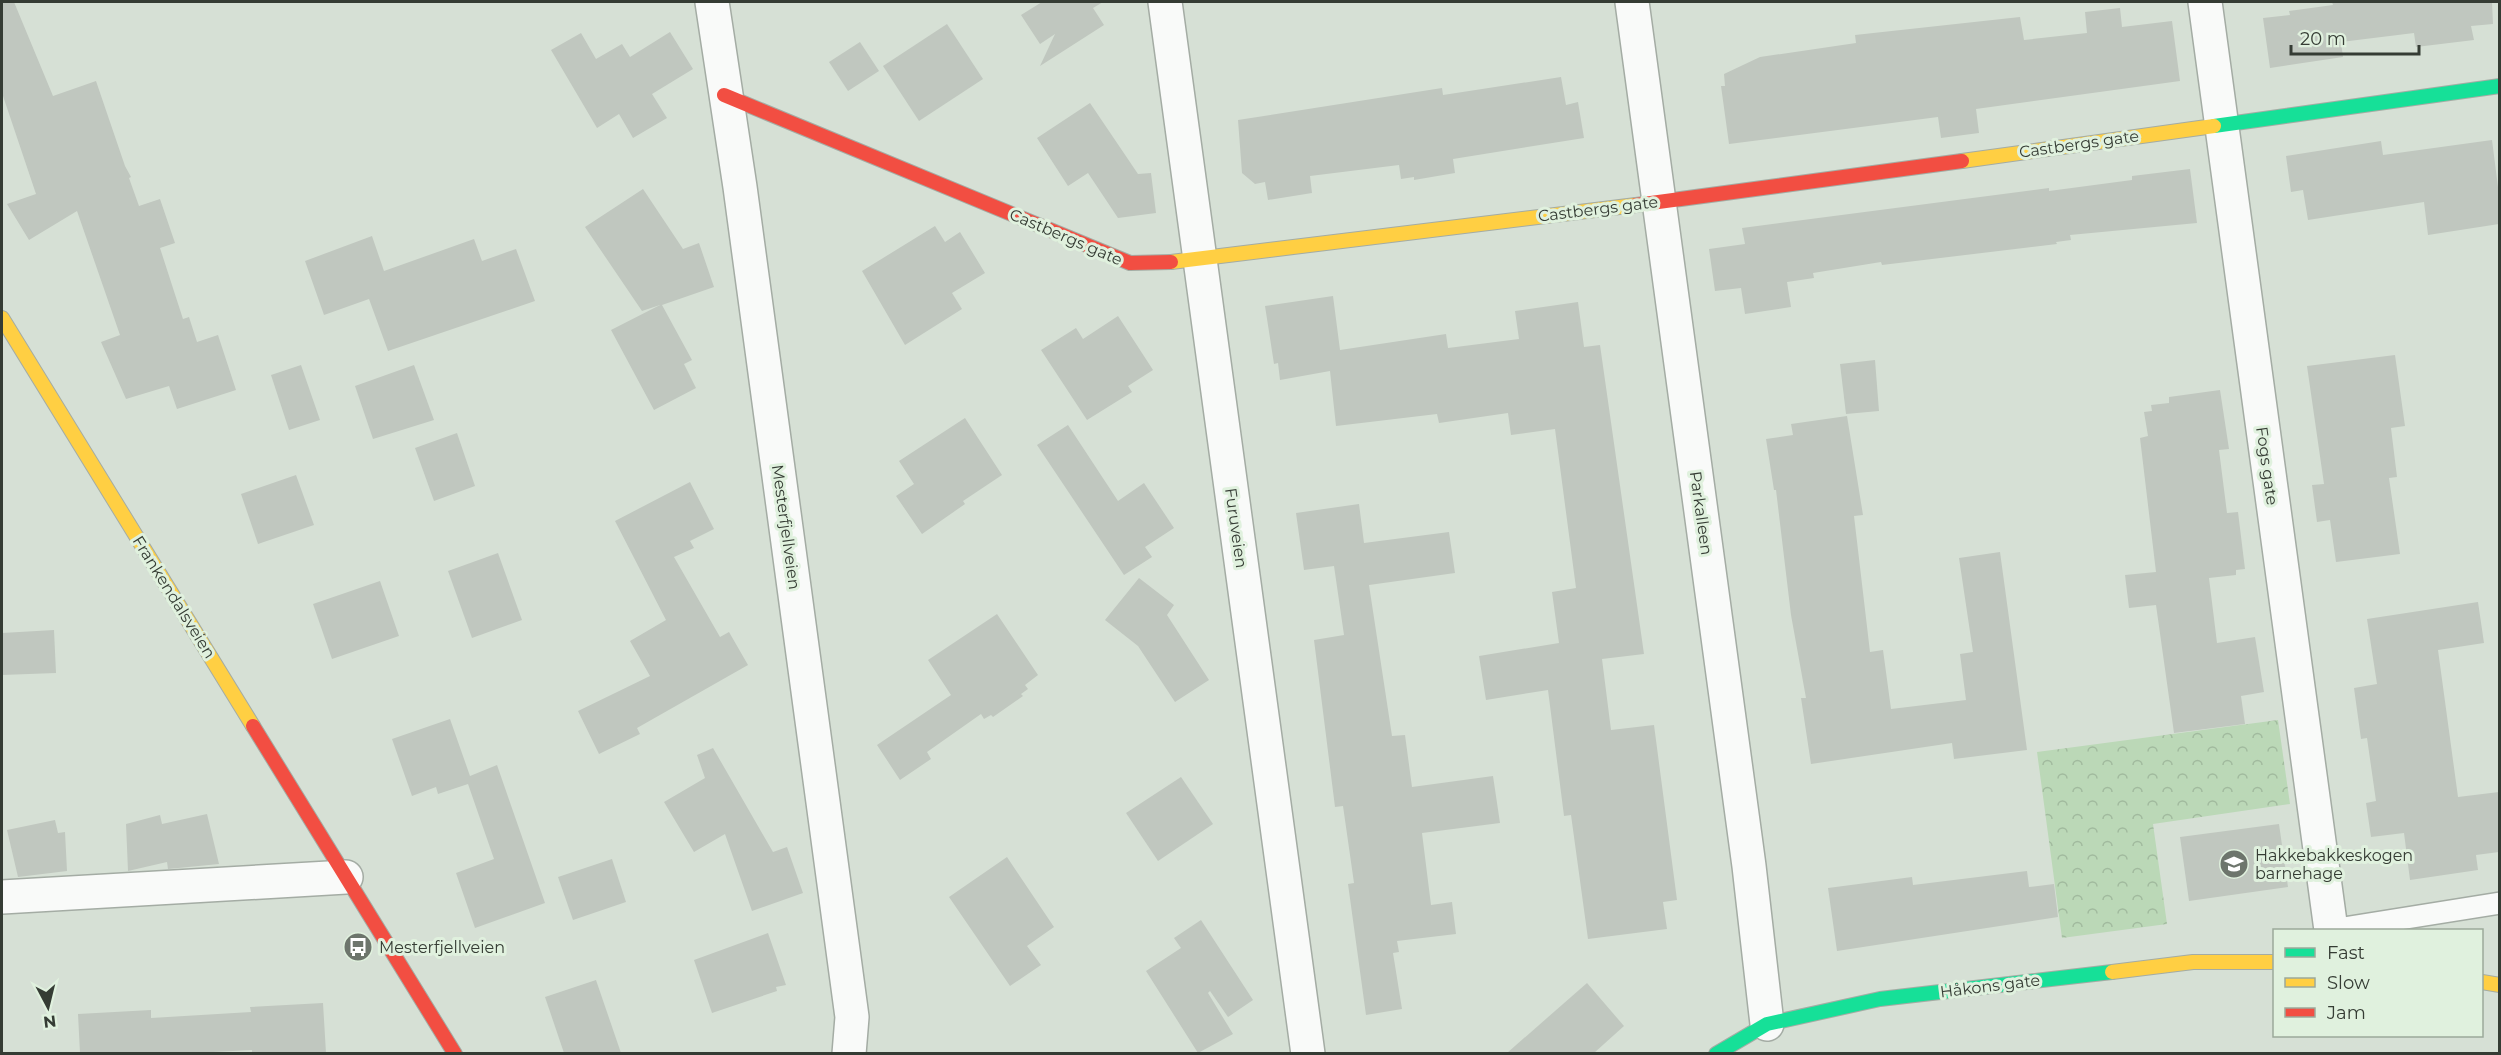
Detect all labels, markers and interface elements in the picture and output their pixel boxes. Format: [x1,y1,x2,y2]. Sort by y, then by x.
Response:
scale bar [2291,18,2418,56]
text: 20 m [2300,28,2346,50]
street label: Castbergs gate [2018,126,2140,162]
street label: Castbergs gate [1537,192,1659,226]
street label: Castbergs gate [1007,205,1125,269]
street label: Fogs gate [2252,426,2282,506]
street label: Mesterfjellveien [768,463,804,591]
street label: Parkalleen [1686,470,1716,556]
street label: Furuveien [1221,487,1251,569]
street label: Frankendalsveien [129,532,219,662]
place label: Hakkebakkeskogen barnehage [2255,846,2413,883]
school or university icon: Hakkebakkeskogen barnehage [2218,848,2250,880]
legend [2273,929,2483,1037]
bus stop icon: Mesterfjellveien [342,931,374,963]
place label: Mesterfjellveien [379,938,505,957]
text: Fast [2327,942,2365,964]
street label: Håkons gate [1939,970,2041,1002]
text: Slow [2327,972,2370,994]
north arrow [18,977,78,1037]
text: Jam [2326,1002,2366,1024]
text: N [42,1011,57,1032]

